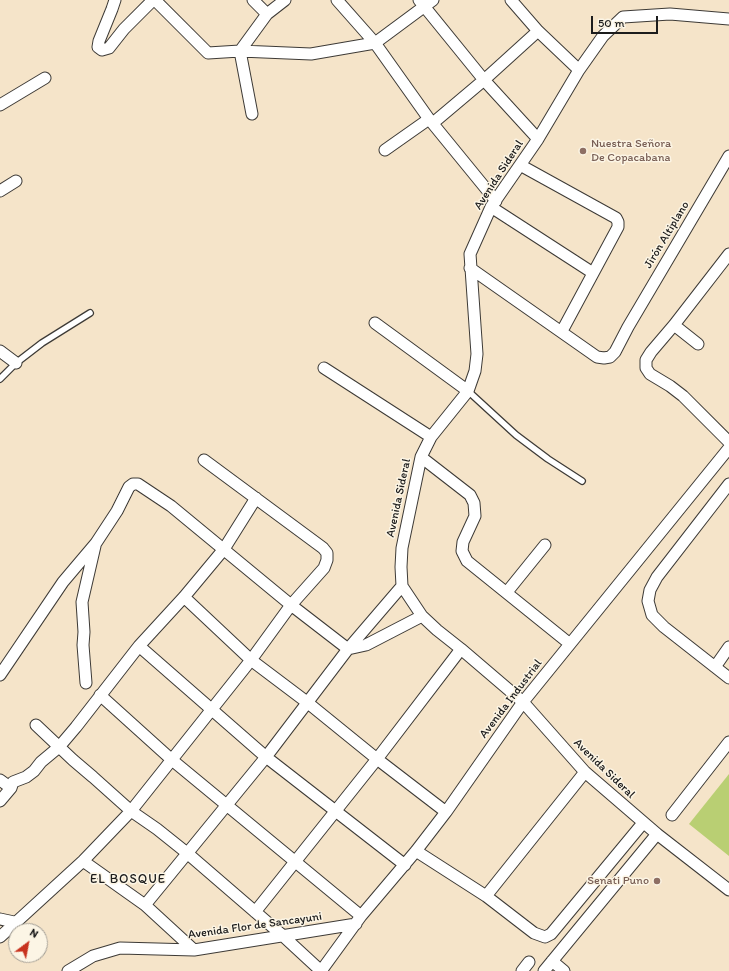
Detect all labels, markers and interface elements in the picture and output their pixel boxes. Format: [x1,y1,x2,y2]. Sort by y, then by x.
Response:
scale bar [593,8,660,34]
text: 50 m [598,16,624,30]
place label: Nuestra Señora De Copacabana [591,137,671,165]
street label: Avenida Sideral [471,138,527,212]
marker: Nuestra Señora De Copacabana [578,146,588,156]
street label: Jirón Altiplano [641,199,693,271]
street label: Avenida Sideral [384,457,414,539]
street label: Avenida Industrial [477,657,545,741]
street label: Avenida Sideral [570,736,638,802]
district label: EL BOSQUE [90,872,166,888]
place label: Senati Puno [587,874,649,888]
marker: Senati Puno [652,876,662,886]
street label: Avenida Flor de Sancayuni [187,909,323,943]
north arrow [8,923,48,963]
text: N [27,926,41,941]

